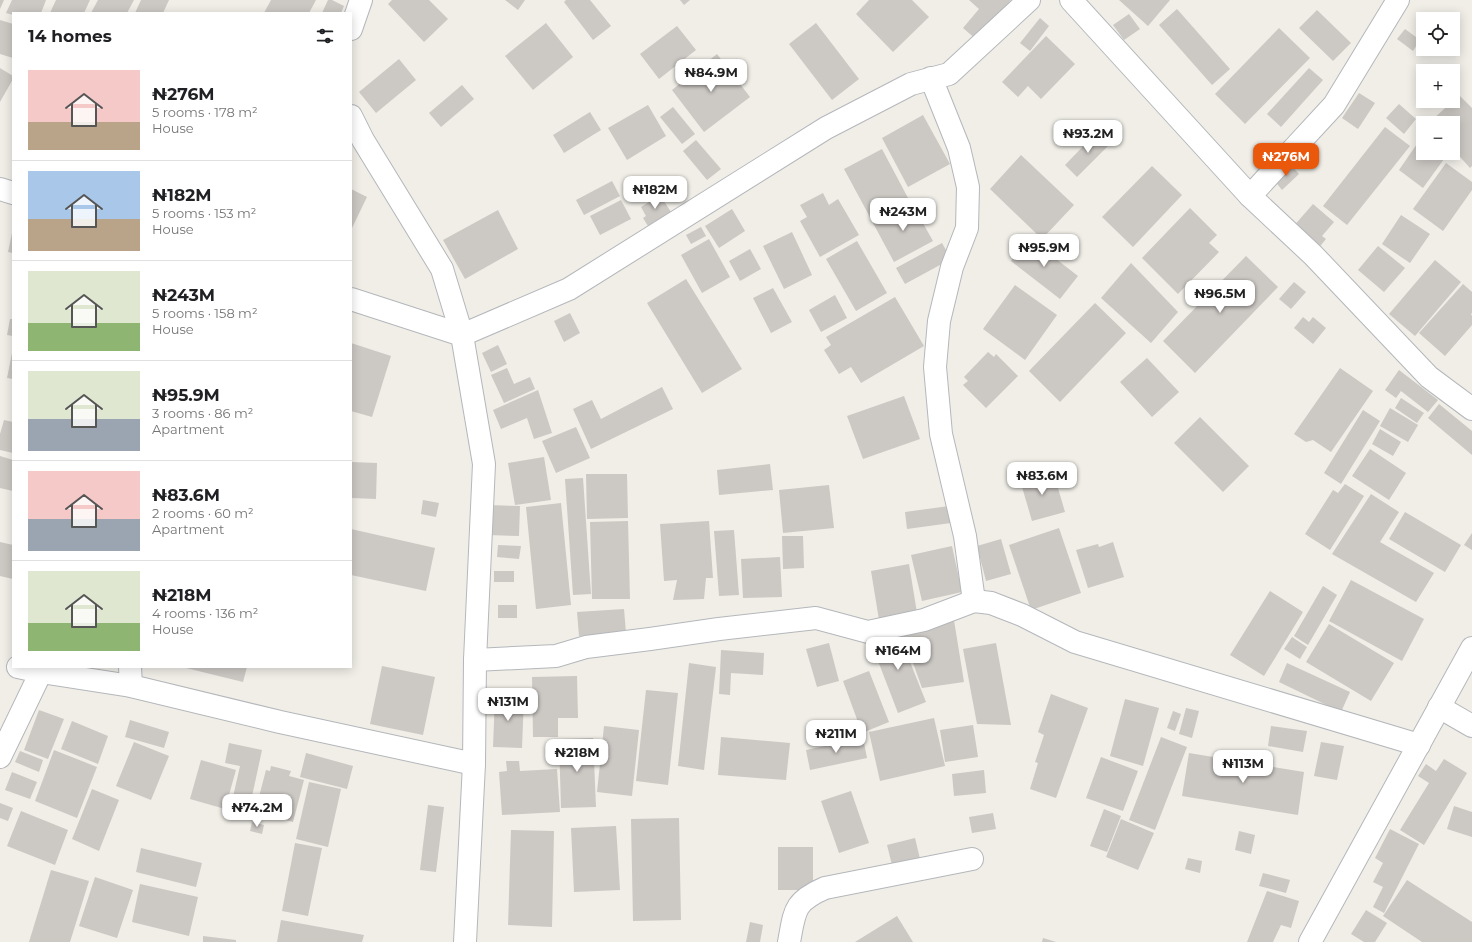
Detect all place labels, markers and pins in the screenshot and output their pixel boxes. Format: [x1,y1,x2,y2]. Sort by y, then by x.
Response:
pin: ₦84.9M [678,59,744,93]
pin: ₦93.2M [1055,120,1121,154]
pin: ₦276M [1258,143,1314,177]
pin: ₦182M [627,176,683,210]
pin: ₦243M [875,198,931,232]
pin: ₦95.9M [1011,234,1077,268]
pin: ₦96.5M [1187,280,1253,314]
pin: ₦83.6M [1009,462,1075,496]
pin: ₦164M [870,637,926,671]
pin: ₦131M [480,688,536,722]
pin: ₦211M [808,720,864,754]
pin: ₦218M [549,739,605,773]
pin: ₦113M [1215,750,1271,784]
pin: ₦74.2M [224,794,290,828]

